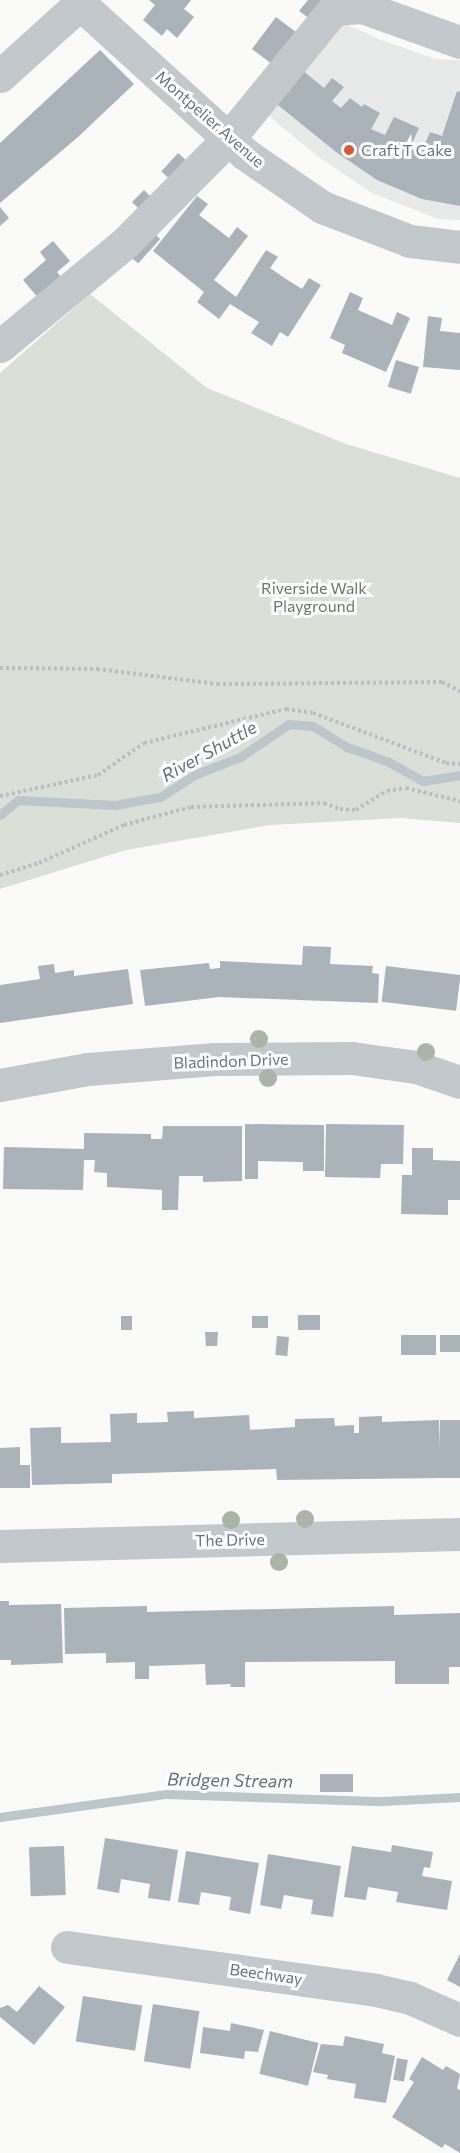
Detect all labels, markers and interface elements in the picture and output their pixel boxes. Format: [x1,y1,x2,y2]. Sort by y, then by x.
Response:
street label: Montpelier Avenue [152,67,268,171]
place label: Craft T Cake [361,140,452,160]
marker: Craft T Cake [342,143,356,157]
park label: Riverside Walk Playground [261,578,367,616]
water label: River Shuttle [158,716,260,786]
street label: Bladindon Drive [173,1049,289,1073]
street label: The Drive [195,1530,265,1550]
water label: Bridgen Stream [167,1768,293,1792]
street label: Beechway [228,1959,304,1989]

